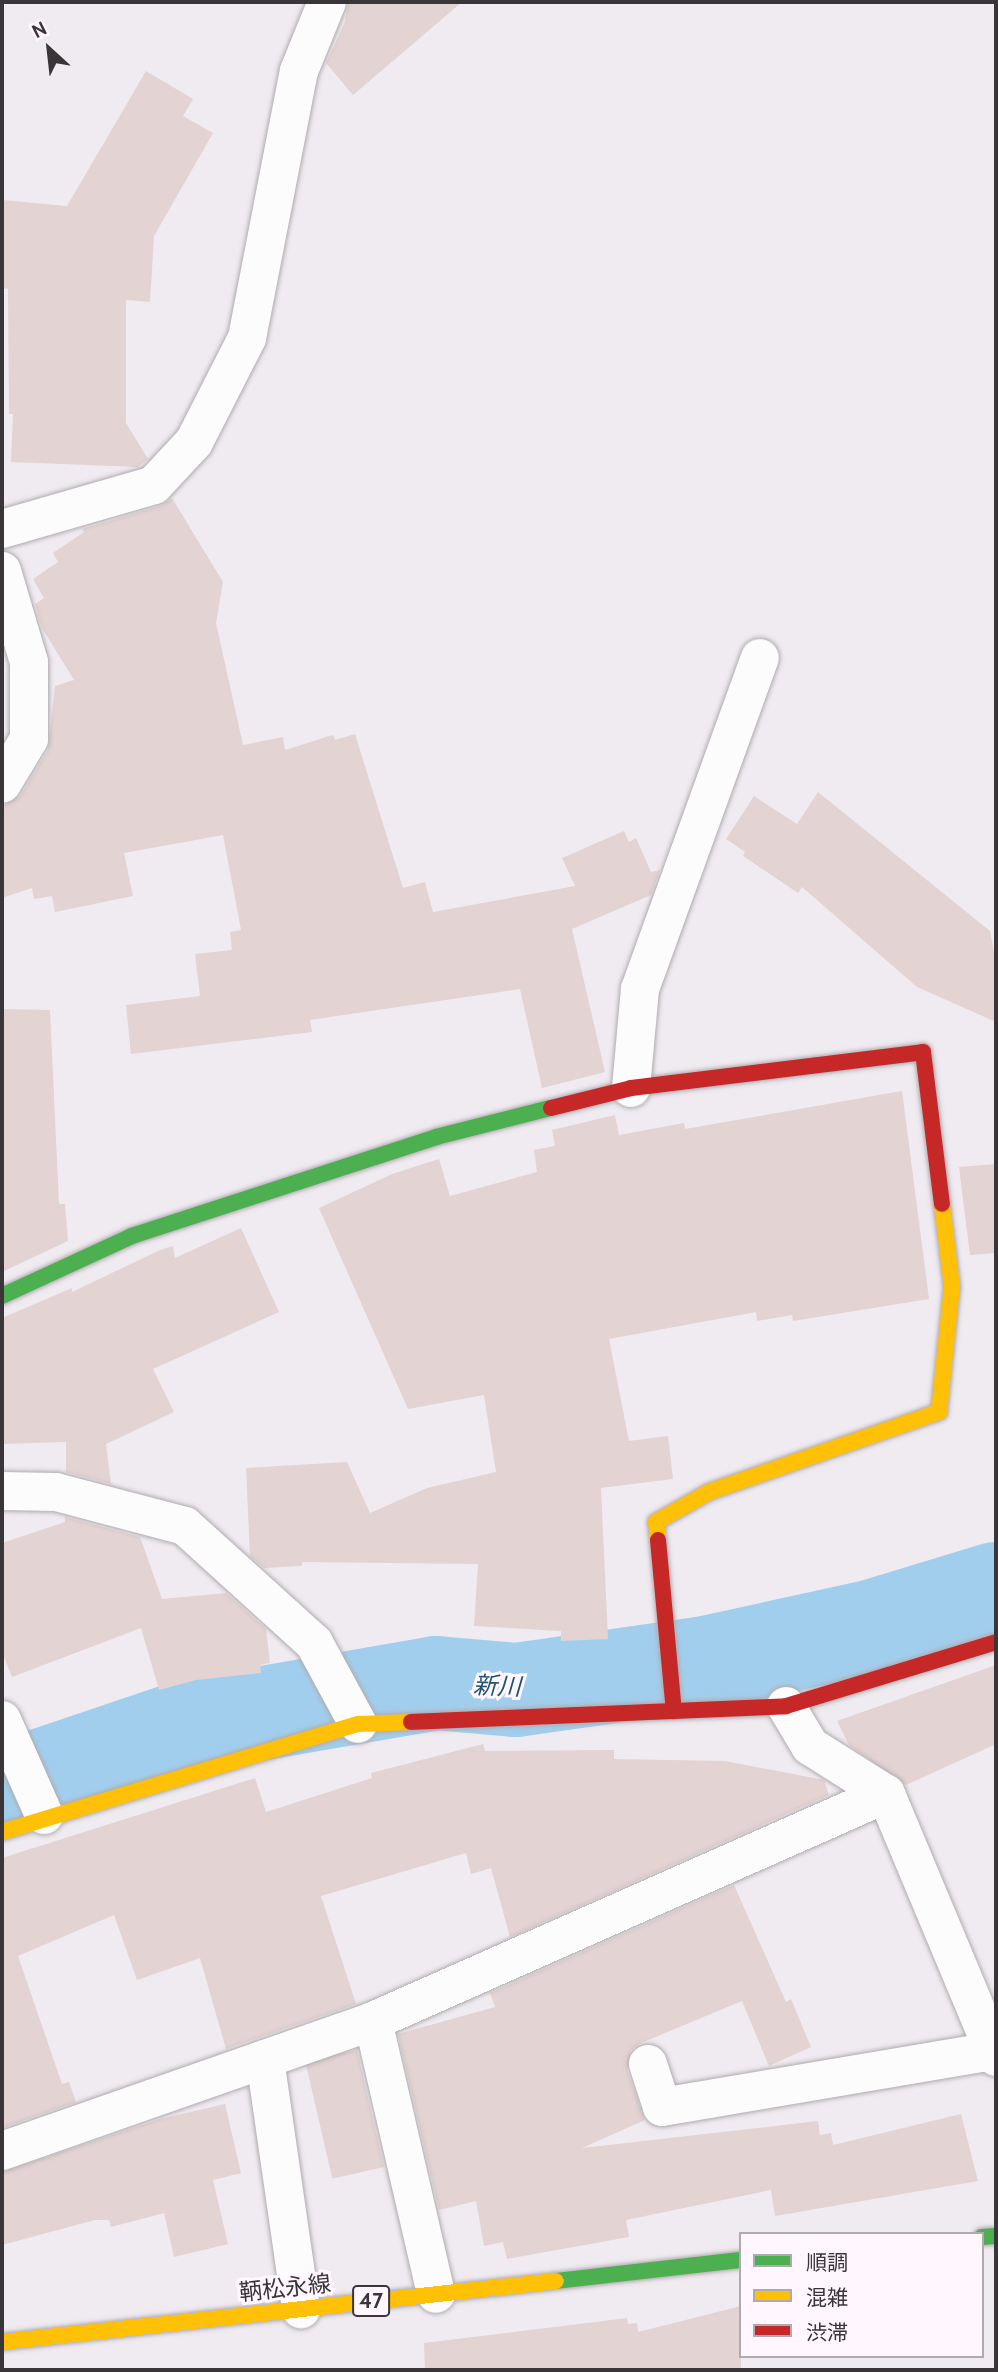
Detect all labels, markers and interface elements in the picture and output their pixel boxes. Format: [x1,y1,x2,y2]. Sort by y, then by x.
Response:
north arrow [14,14,84,84]
text: N [28,17,50,43]
water label: 新川 [473,1671,521,1701]
legend [739,2232,984,2358]
text: 順調 [806,2250,848,2275]
street label: 鞆松永線 [238,2269,332,2307]
road number: 47 [352,2284,390,2318]
text: 混雑 [806,2285,848,2310]
text: 渋滞 [806,2320,848,2345]

